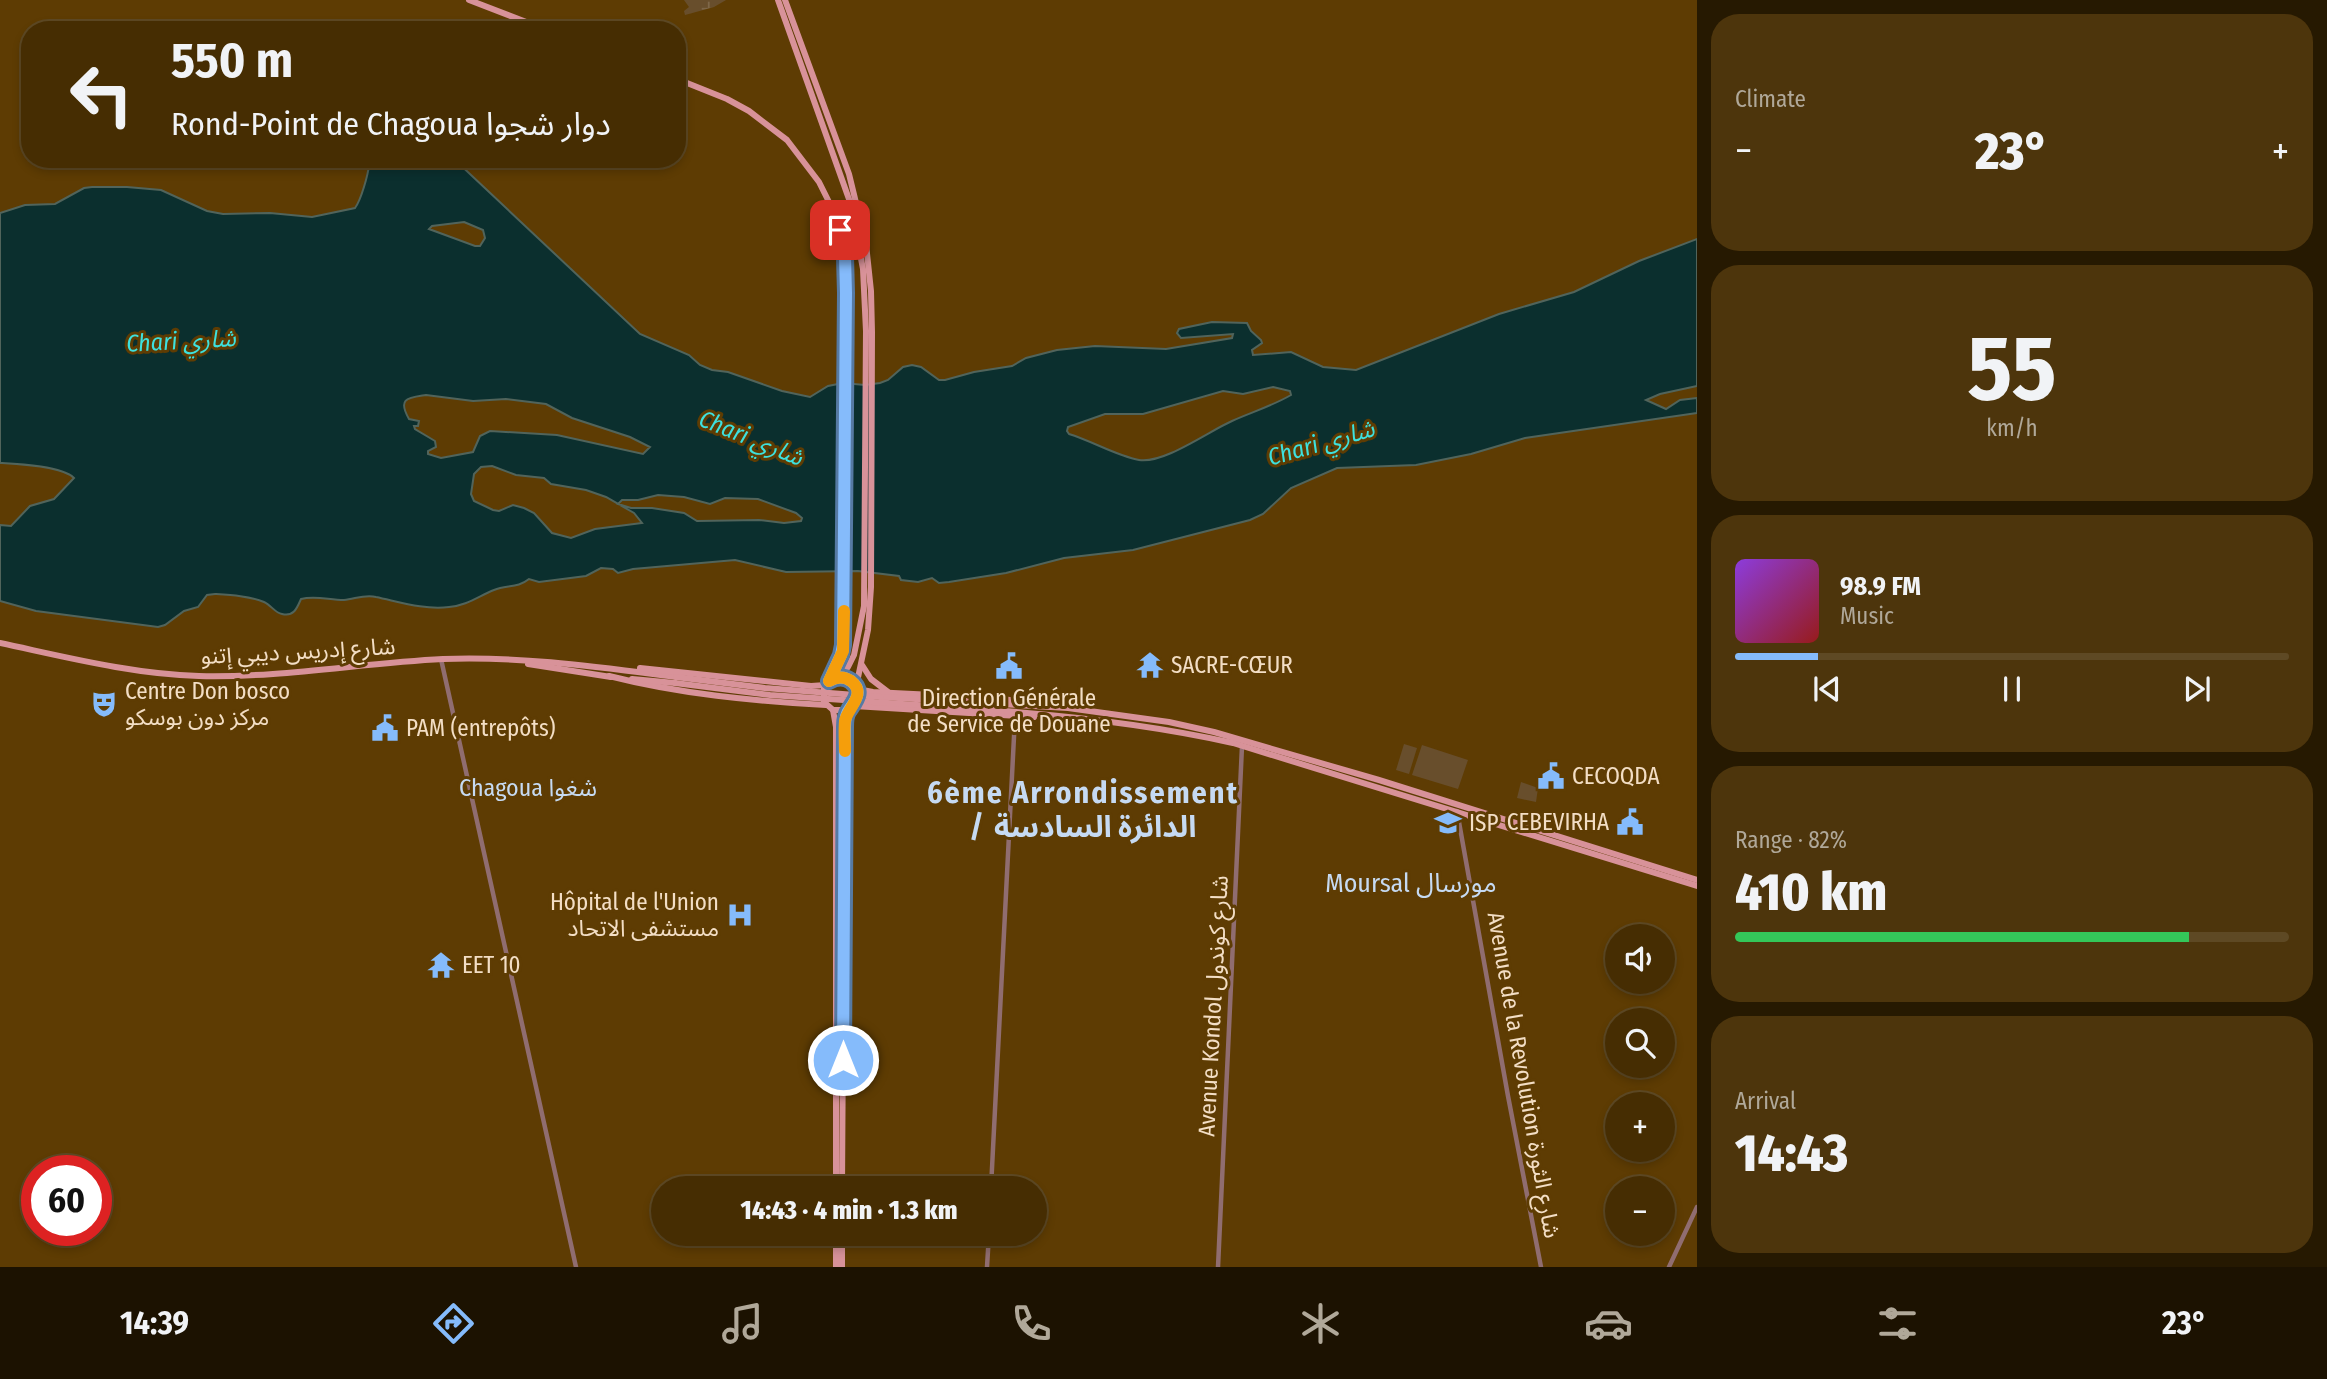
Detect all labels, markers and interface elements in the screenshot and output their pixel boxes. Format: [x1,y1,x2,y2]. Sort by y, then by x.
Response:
text: 550 m [171,31,293,90]
icon: left [56,49,147,140]
text: Climate [1735,85,1806,113]
text: Rond-Point de Chagoua دوار شجوا [171,105,611,143]
text: 23° [1975,120,2049,183]
text: − [1735,128,1752,174]
text: + [2272,128,2289,174]
pin [810,200,870,260]
icon: arrive [821,211,859,249]
text: 55 [1968,314,2056,423]
water label: Chari شاري [126,324,237,362]
water label: Chari شاري [693,404,807,476]
water label: Chari شاري [1264,414,1379,476]
text: km/h [1986,414,2038,442]
text: 98.9 FM [1840,571,1921,602]
text: Music [1840,602,1894,630]
street label: شارع إدريس ديبي إتنو [200,632,396,673]
temple icon: SACRE-CŒUR [1135,650,1165,680]
public building icon: Direction Générale de Service de Douane [994,651,1024,681]
place label: SACRE-CŒUR [1171,651,1293,679]
icon: previous [1808,670,1846,708]
icon: pause [1993,670,2031,708]
icon: next [2178,670,2216,708]
place label: Centre Don bosco مركز دون بوسكو [125,677,290,731]
place label: Direction Générale de Service de Douane [907,684,1111,738]
theatre icon: Centre Don bosco مركز دون بوسكو [89,689,119,719]
public building icon: PAM (entrepôts) [370,713,400,743]
place label: PAM (entrepôts) [406,714,556,742]
public building icon: CECOQDA [1536,761,1566,791]
place label: CECOQDA [1572,762,1660,790]
district label: Chagoua شغوا [459,774,597,802]
district label: 6ème Arrondissement / الدائرة السادسة [927,775,1239,845]
public building icon: CEBEVIRHA [1615,807,1645,837]
school or university icon: ISP [1433,808,1463,838]
place label: CEBEVIRHA [1507,808,1609,836]
place label: ISP [1469,809,1498,837]
text: Range · 82% [1735,826,1847,854]
text: 410 km [1735,861,1887,924]
district label: Moursal مورسال [1325,868,1497,899]
street label: Avenue Kondol شارع كوندول [1192,875,1237,1138]
place label: Hôpital de l'Union مستشفى الاتحاد [550,888,719,942]
hospital icon: Hôpital de l'Union مستشفى الاتحاد [725,900,755,930]
street label: Avenue de la Revolution شارع الثورة [1479,910,1567,1241]
map controls [1605,924,1675,1246]
button: sound [1605,924,1675,994]
temple icon: EET 10 [426,950,456,980]
place label: EET 10 [462,951,521,979]
button: search [1605,1008,1675,1078]
position arrow [806,1023,880,1097]
text: Arrival [1735,1087,1796,1115]
button: + [1605,1092,1675,1162]
text: 14:43 [1735,1122,1848,1185]
speed limit sign: 60 [21,1155,112,1246]
button: − [1605,1176,1675,1246]
text: 14:43 · 4 min · 1.3 km [740,1195,958,1226]
icon: directions [429,1299,478,1348]
icon: music [718,1299,767,1348]
icon: phone [1007,1299,1056,1348]
icon: climate [1296,1299,1345,1348]
icon: car [1584,1299,1633,1348]
icon: filters [1873,1299,1922,1348]
text: 14:39 [120,1304,189,1342]
text: 23° [2162,1304,2207,1342]

